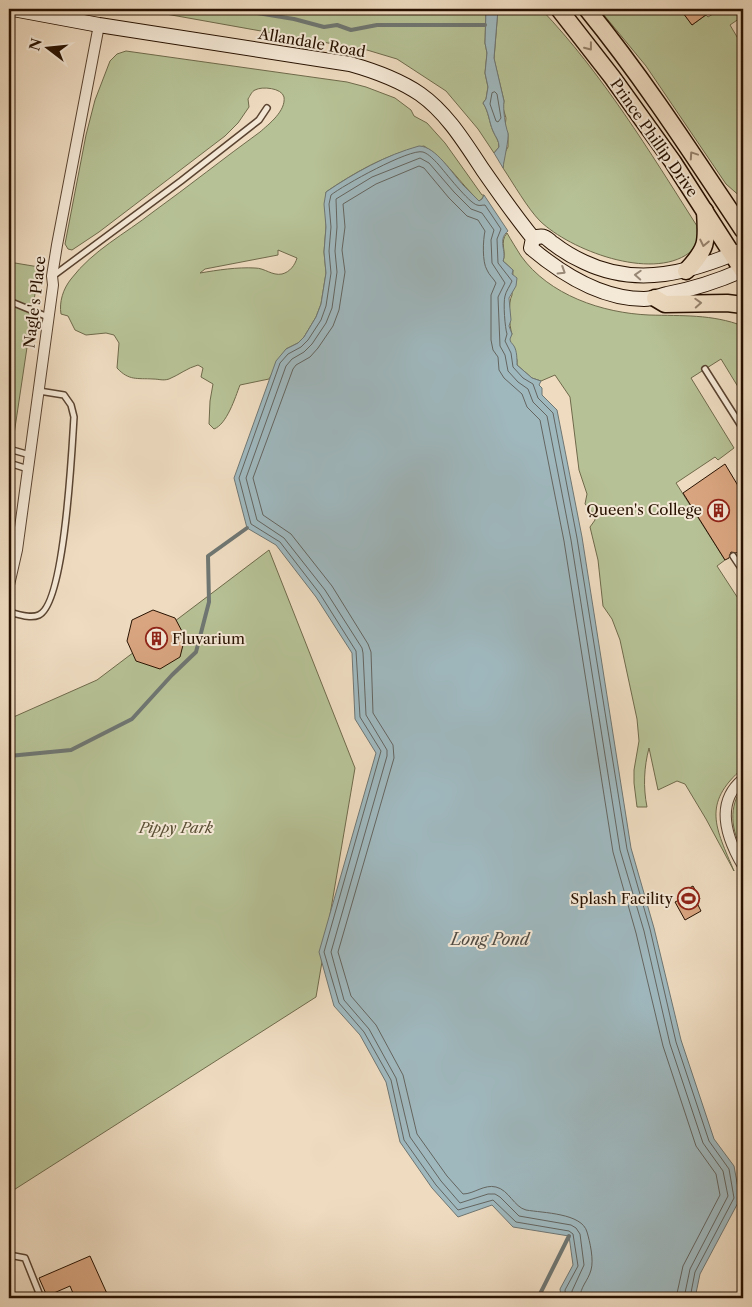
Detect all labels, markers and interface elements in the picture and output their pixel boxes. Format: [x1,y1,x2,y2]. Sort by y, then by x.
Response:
north arrow [22,22,72,72]
street label: Allandale Road [256,24,367,61]
text: N [25,36,46,53]
one-way arrow [583,41,591,50]
street label: Prince Phillip Drive [606,75,702,201]
one-way arrow [690,151,699,160]
one-way arrow [699,238,710,247]
street label: Nagle's Place [19,255,50,349]
one-way arrow [556,264,565,274]
one-way arrow [634,269,642,280]
one-way arrow [695,298,703,309]
building icon: Queen's College [706,498,730,522]
place label: Queen's College [586,500,702,519]
building icon: Fluvarium [144,627,168,651]
place label: Fluvarium [172,629,245,648]
park label: Pippy Park [138,818,213,837]
sports icon: Splash Facility [677,887,701,911]
place label: Splash Facility [570,889,674,908]
water label: Long Pond [449,929,531,949]

